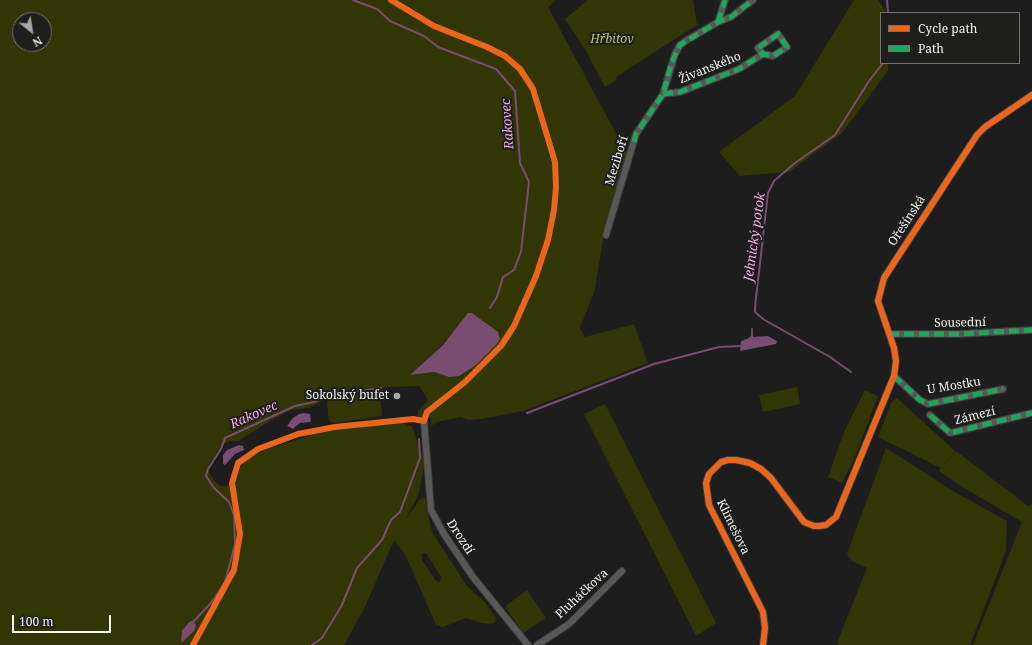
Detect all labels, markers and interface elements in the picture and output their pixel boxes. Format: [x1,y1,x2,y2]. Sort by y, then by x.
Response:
north arrow [12,12,52,52]
legend [880,12,1020,64]
text: Cycle path [918,20,977,37]
text: N [30,33,45,51]
park label: Hřbitov [590,33,634,47]
text: Path [918,40,944,57]
street label: Živanského [677,49,743,87]
water label: Rakovec [498,98,518,150]
street label: Meziboří [603,134,631,188]
water label: Jehnický potok [741,192,769,282]
street label: Ořešínská [885,193,929,249]
street label: Sousední [934,315,986,331]
street label: U Mostku [926,375,982,397]
place label: Sokolský bufet [306,389,389,403]
marker: Sokolský bufet [392,391,402,401]
water label: Rakovec [228,398,280,432]
street label: Zámezí [953,404,997,428]
street label: Klimešova [713,497,753,557]
street label: Drozdí [443,517,477,557]
street label: Pluháčkova [553,566,611,622]
scale bar [14,607,113,633]
text: 100 m [19,613,54,630]

